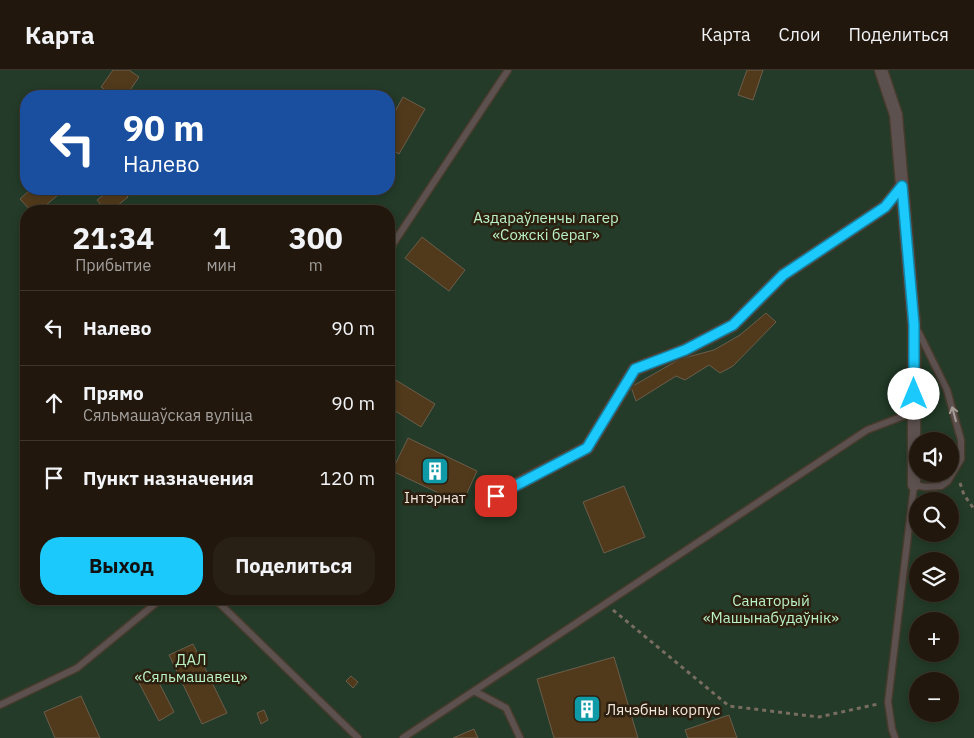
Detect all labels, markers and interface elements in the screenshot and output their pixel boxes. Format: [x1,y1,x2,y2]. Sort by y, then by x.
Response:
text: Карта [25,19,95,51]
text: Карта [701,23,751,46]
text: Слои [779,23,821,46]
text: Поделиться [849,23,949,46]
text: 90 m [123,105,205,151]
icon: left [40,110,105,175]
text: Налево [123,149,200,178]
park label: Аздараўленчы лагер «Сожскі бераг» [473,208,619,244]
text: 21:34 [72,218,154,257]
text: 1 [212,218,230,257]
text: 300 [289,218,343,257]
text: Прибытие [75,255,151,275]
text: мин [206,255,236,275]
text: m [309,255,323,275]
icon: left [40,314,68,342]
text: Налево [83,316,152,340]
text: 90 m [331,316,375,340]
position arrow [887,367,939,419]
text: Прямо [83,381,144,405]
icon: ahead [40,389,68,417]
text: 90 m [331,391,375,415]
text: Сяльмашаўская вуліца [83,405,253,425]
one-way arrow [949,406,958,422]
map controls [909,432,959,722]
button: sound [909,432,959,482]
building icon: Інтэрнат [420,456,450,486]
icon: arrive [40,464,68,492]
text: Пункт назначения [83,466,254,490]
text: 120 m [320,466,375,490]
pin [475,475,517,517]
icon: arrive [482,482,510,510]
place label: Інтэрнат [404,488,466,507]
button: search [909,492,959,542]
button: Выход [40,537,203,595]
button: Поделиться [213,537,375,595]
button: layers [909,552,959,602]
park label: Санаторый «Машынабудаўнік» [703,591,839,627]
button: + [909,612,959,662]
park label: ДАЛ «Сяльмашавец» [134,650,248,686]
button: − [909,672,959,722]
building icon: Лячэбны корпус [572,694,602,724]
place label: Лячэбны корпус [606,700,721,719]

